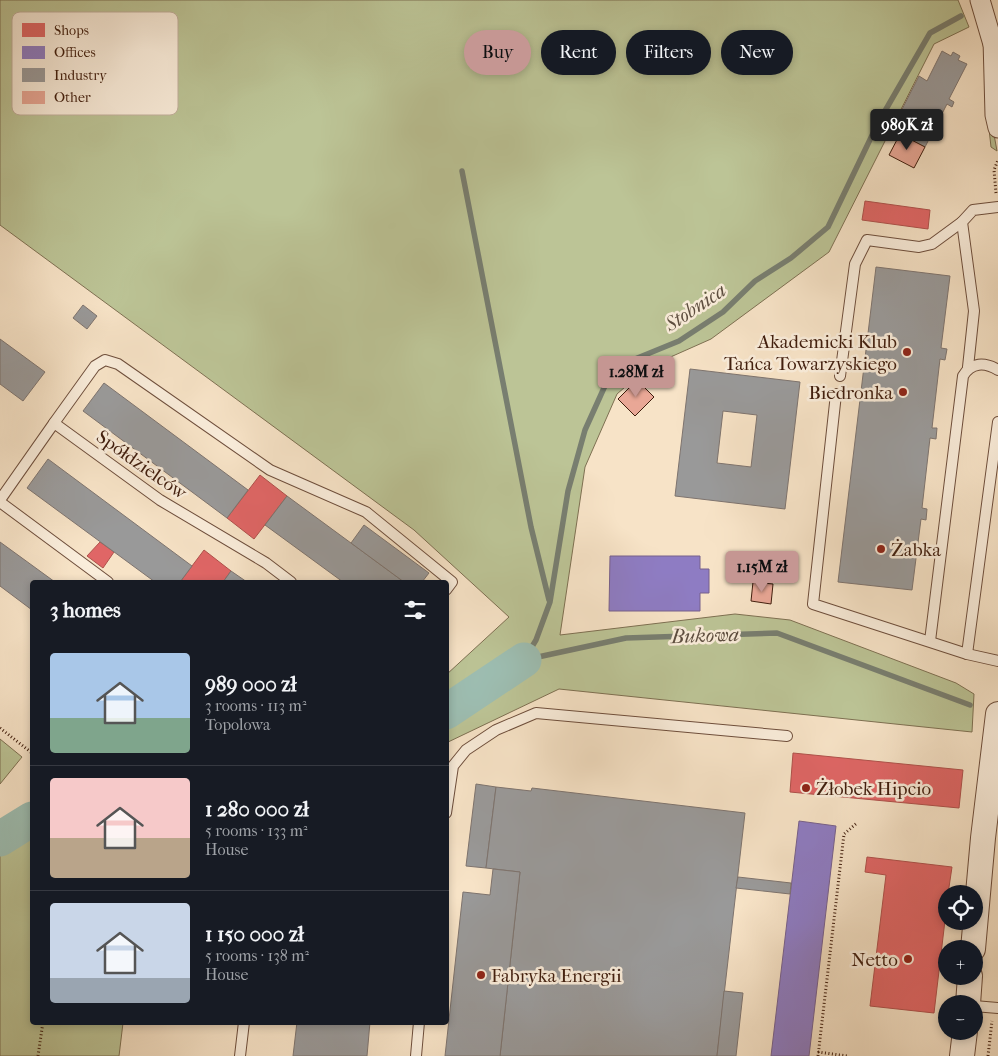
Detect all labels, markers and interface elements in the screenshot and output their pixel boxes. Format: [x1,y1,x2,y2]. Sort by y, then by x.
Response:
legend [12,12,178,115]
text: Shops [54,22,89,39]
chip: Buy [464,30,531,75]
chip: Rent [541,30,616,75]
chip: Filters [626,30,711,75]
chip: New [721,30,793,75]
text: Offices [54,44,96,61]
text: Industry [54,67,107,84]
text: Other [54,89,91,106]
pin: 989K zł [861,108,953,151]
text: 989K zł [881,115,933,134]
water label: Stobnica [660,279,730,337]
place label: Akademicki Klub Tańca Towarzyskiego [724,331,897,375]
marker: Akademicki Klub Tańca Towarzyskiego [901,346,913,358]
pin: 1.28M zł [584,356,688,398]
text: 1.28M zł [609,362,663,381]
place label: Biedronka [808,382,893,404]
marker: Biedronka [897,386,909,398]
street label: Spółdzielców [92,426,191,504]
place label: Żabka [891,539,941,561]
marker: Żabka [875,543,887,555]
pin: 1.15M zł [710,550,814,593]
text: 1.15M zł [737,557,787,576]
icon: filters [401,596,429,624]
text: 3 homes [50,598,121,622]
water label: Bukowa [670,623,739,648]
text: 989 000 zł [205,672,296,696]
icon: home [90,673,150,733]
text: 3 rooms · 113 m² [205,696,306,715]
text: Topolowa [205,715,270,734]
place label: Żłobek Hipcio [816,778,931,800]
marker: Żłobek Hipcio [800,782,812,794]
text: 1 280 000 zł [205,797,309,821]
icon: home [90,798,150,858]
text: 5 rooms · 133 m² [205,821,308,840]
text: House [205,840,248,859]
map controls [938,885,983,1040]
button: locate [938,885,983,930]
text: 1 150 000 zł [205,922,304,946]
icon: home [90,923,150,983]
button: + [938,940,983,985]
text: 5 rooms · 138 m² [205,946,309,965]
place label: Netto [851,949,898,971]
marker: Netto [902,953,914,965]
text: House [205,965,248,984]
place label: Fabryka Energii [491,965,622,987]
marker: Fabryka Energii [475,969,487,981]
button: − [938,995,983,1040]

